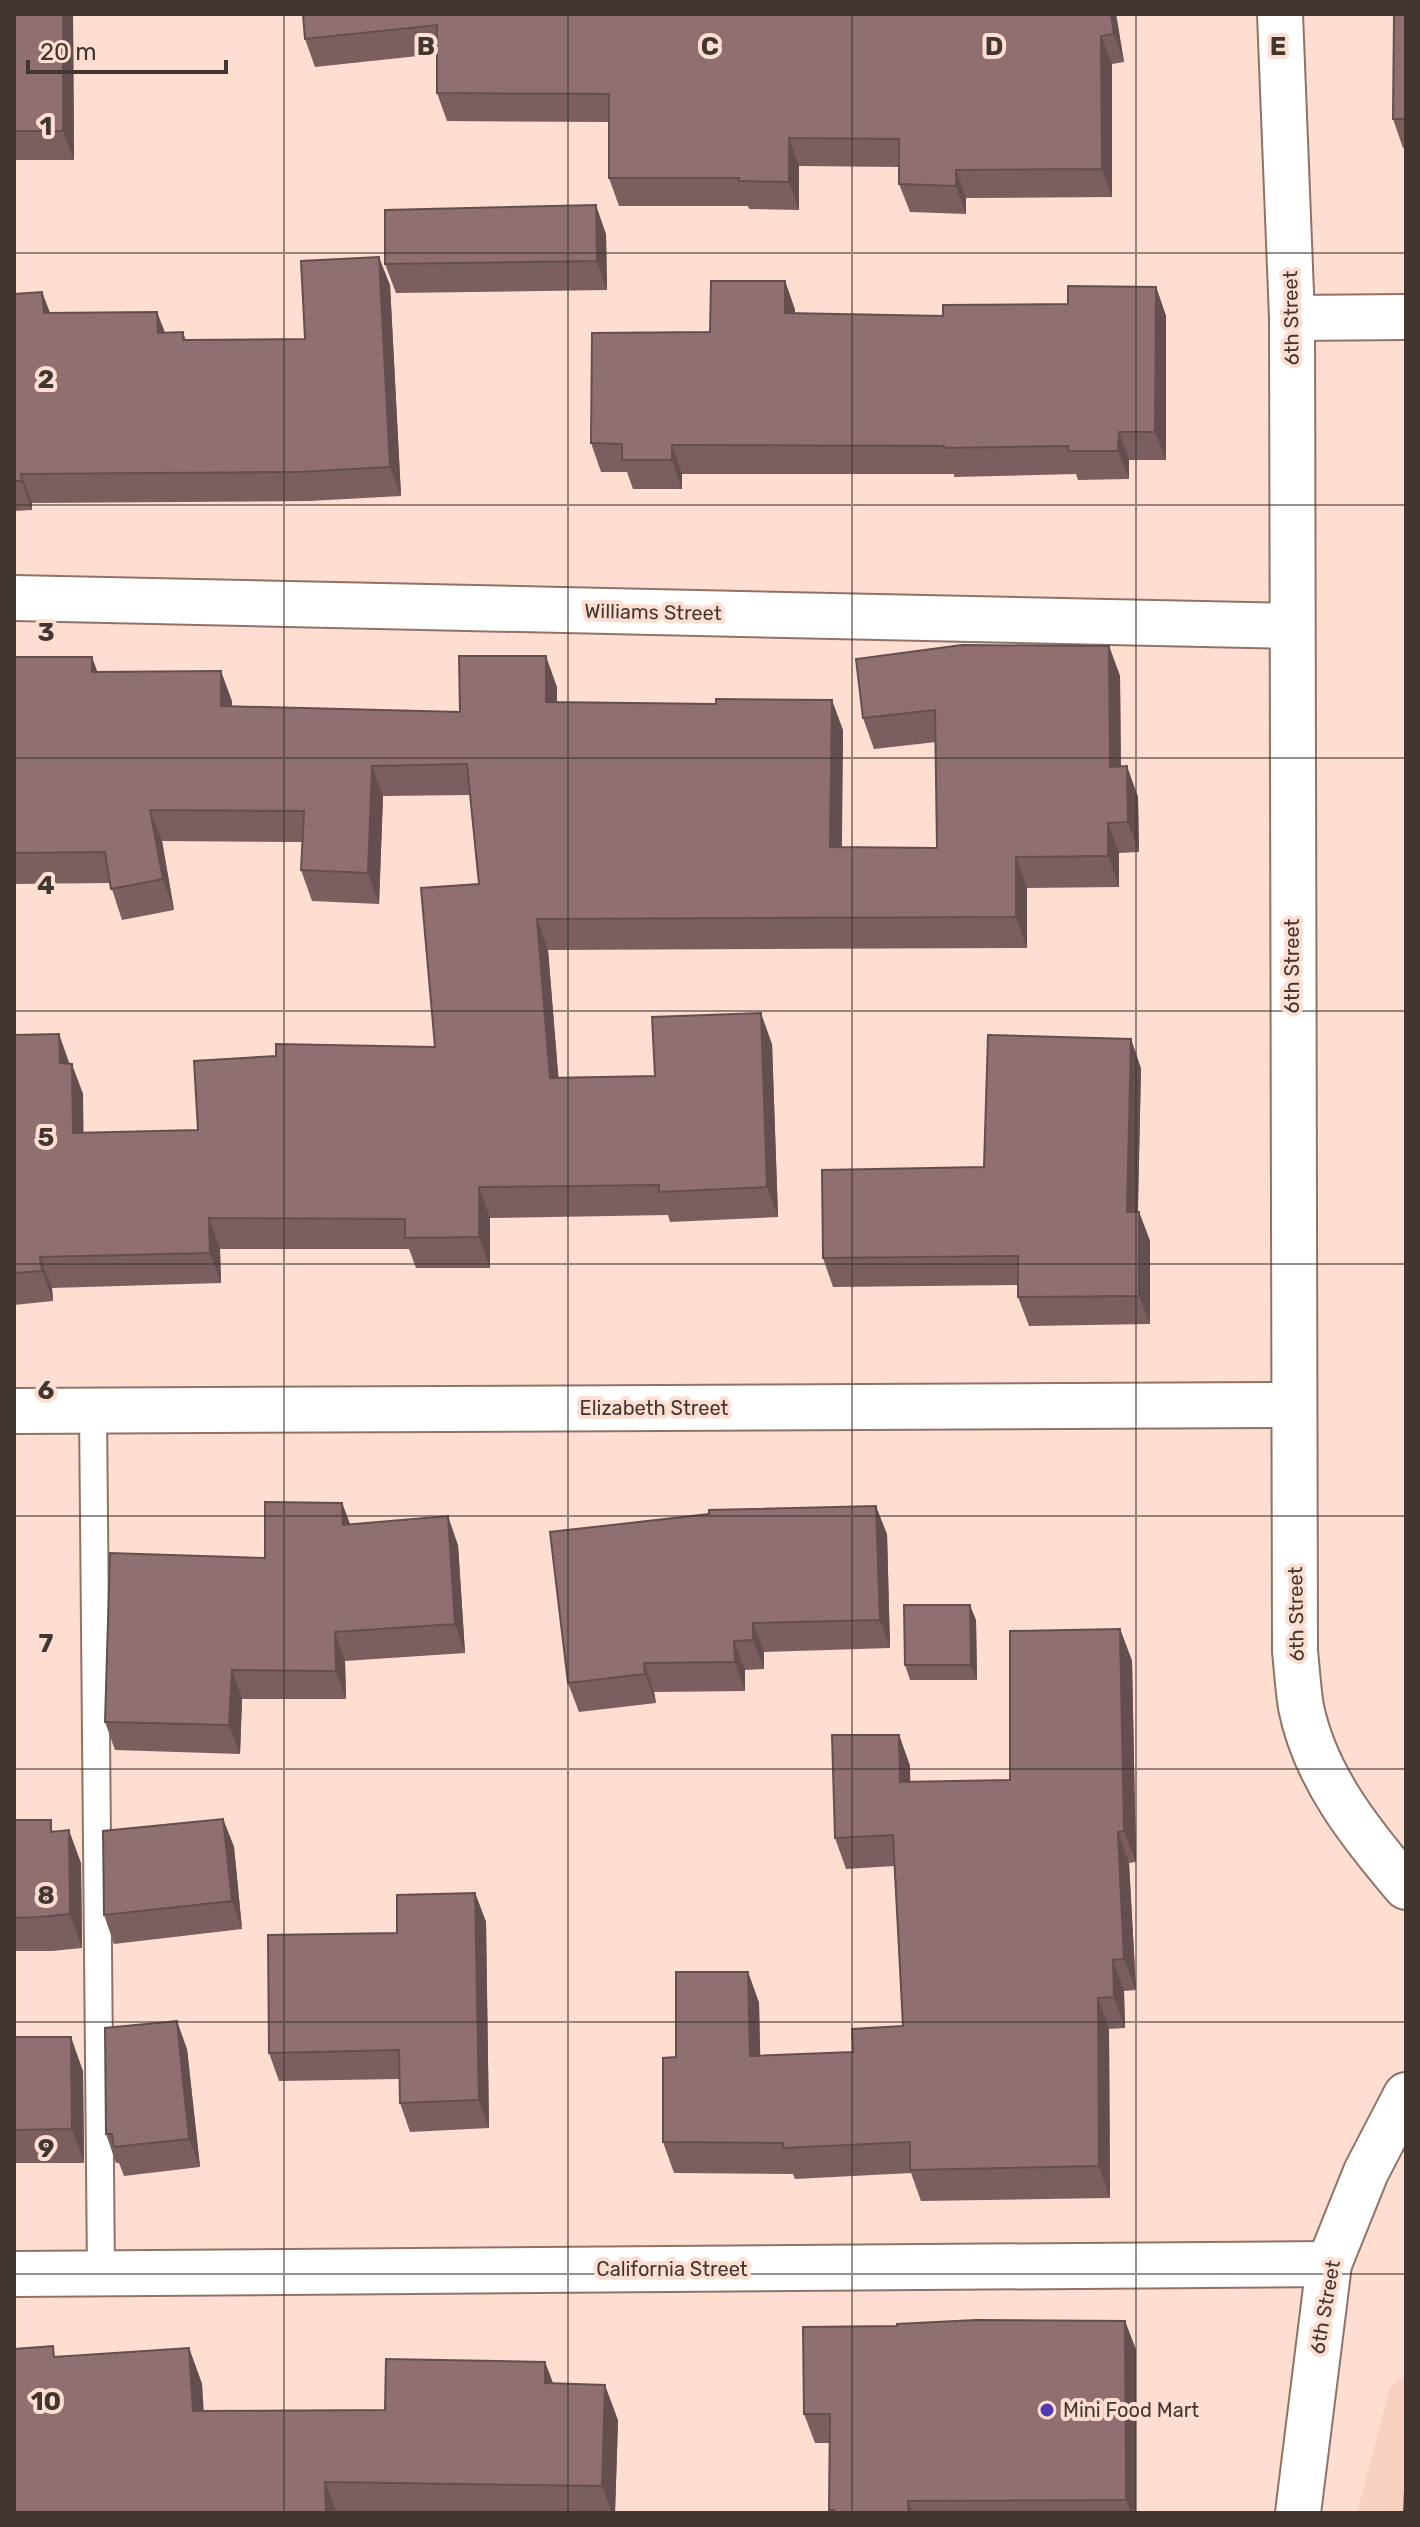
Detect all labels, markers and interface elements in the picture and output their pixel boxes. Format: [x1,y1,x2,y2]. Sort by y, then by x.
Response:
scale bar [28,24,226,74]
text: B [417,31,435,62]
text: C [701,31,719,62]
text: D [985,31,1003,62]
text: E [1270,31,1286,62]
text: 20 m [40,38,97,66]
text: 1 [40,111,52,142]
street label: 6th Street [1278,270,1304,366]
text: 2 [38,364,54,395]
street label: Williams Street [584,599,722,625]
text: 3 [37,617,55,648]
text: 4 [37,870,55,901]
street label: 6th Street [1280,918,1304,1013]
text: 5 [38,1122,54,1153]
text: 6 [38,1375,55,1406]
street label: Elizabeth Street [580,1396,729,1420]
street label: 6th Street [1283,1566,1309,1662]
text: 7 [39,1628,54,1659]
text: 8 [37,1880,55,1911]
text: 9 [38,2133,54,2164]
street label: California Street [596,2257,748,2281]
street label: 6th Street [1305,2258,1345,2356]
text: 10 [31,2386,61,2417]
place label: Mini Food Mart [1063,2398,1199,2422]
marker: Mini Food Mart [1038,2401,1056,2419]

